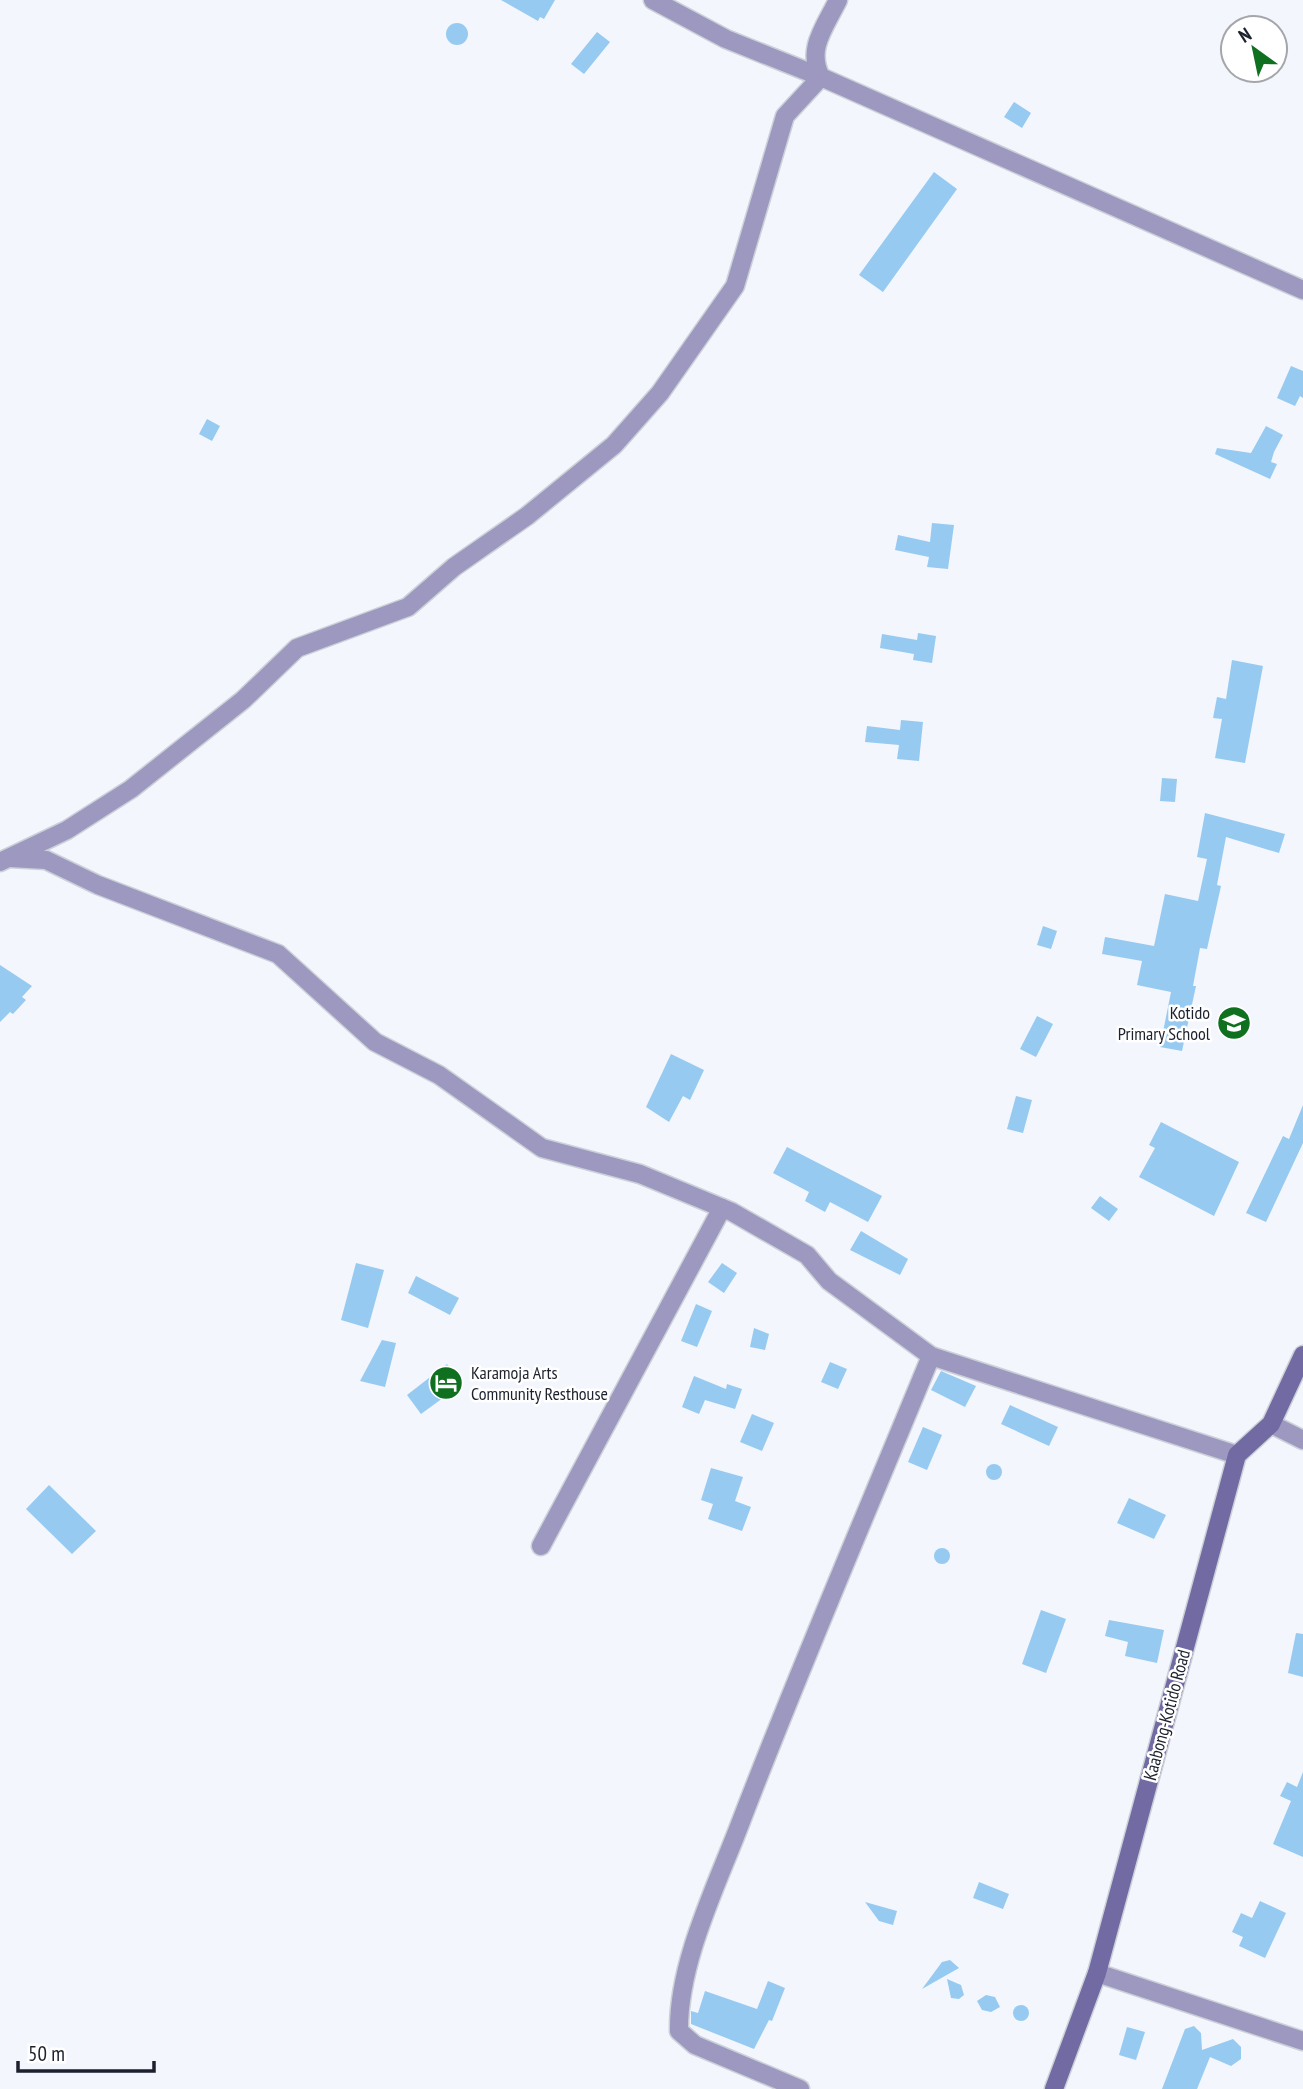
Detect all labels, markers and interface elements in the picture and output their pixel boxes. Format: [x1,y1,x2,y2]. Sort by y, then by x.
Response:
north arrow [1219,14,1289,84]
text: N [1234,22,1256,48]
place label: Kotido Primary School [1118,1001,1211,1045]
school or university icon: Kotido Primary School [1215,1004,1253,1042]
place label: Karamoja Arts Community Resthouse [471,1361,608,1405]
hotel icon: Karamoja Arts Community Resthouse [427,1364,465,1402]
street label: Kaabong-Kotido Road [1138,1647,1195,1783]
scale bar [18,2030,154,2074]
text: 50 m [28,2040,65,2067]

